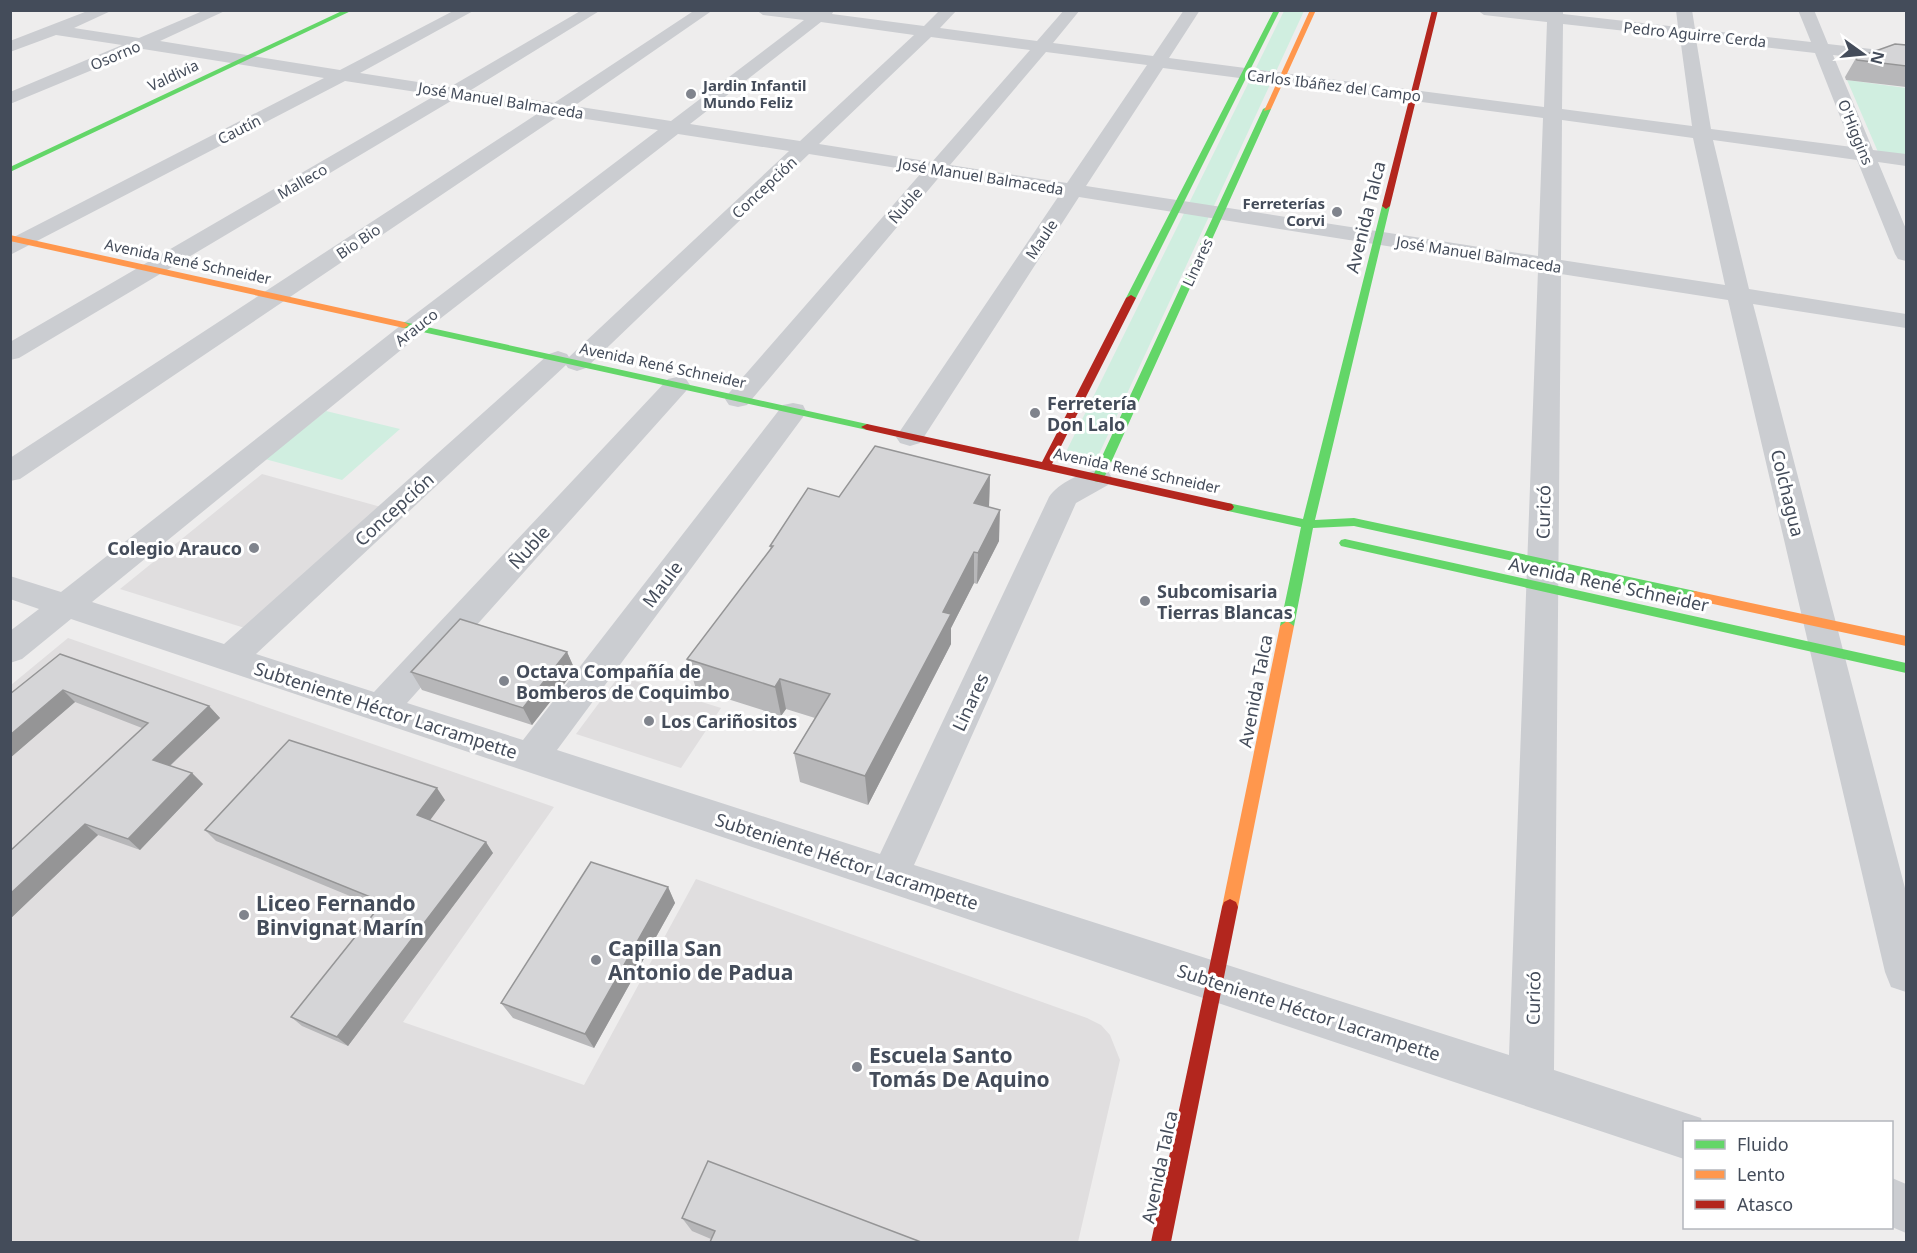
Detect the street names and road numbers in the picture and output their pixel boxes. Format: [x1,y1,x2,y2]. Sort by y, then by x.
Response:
street label: Pedro Aguirre Cerda [1623,17,1767,51]
street label: Osorno [87,36,143,74]
street label: Valdivia [144,55,202,95]
street label: Carlos Ibáñez del Campo [1246,64,1422,106]
street label: José Manuel Balmaceda [415,77,585,123]
street label: O'Higgins [1834,96,1878,168]
street label: Cautín [214,110,264,148]
street label: Concepción [727,152,801,222]
street label: José Manuel Balmaceda [895,153,1065,199]
street label: Malleco [273,159,331,203]
street label: Avenida Talca [1340,159,1390,275]
street label: Ñuble [884,183,926,227]
street label: Maule [1021,215,1061,263]
street label: Bio Bio [332,219,384,263]
street label: José Manuel Balmaceda [1393,231,1563,277]
street label: Avenida René Schneider [103,234,273,288]
street label: Linares [1177,235,1217,289]
street label: Arauco [390,304,442,350]
street label: Avenida René Schneider [578,338,748,392]
street label: Avenida René Schneider [1052,443,1222,497]
street label: Colchagua [1766,447,1810,539]
street label: Concepción [349,467,439,551]
street label: Curicó [1531,485,1555,539]
street label: Ñuble [503,520,555,574]
street label: Avenida René Schneider [1507,551,1712,617]
street label: Maule [637,556,687,612]
street label: Avenida Talca [1232,633,1278,749]
street label: Subteniente Héctor Lacrampette [251,656,521,764]
street label: Linares [946,669,994,735]
street label: Subteniente Héctor Lacrampette [712,807,982,915]
street label: Subteniente Héctor Lacrampette [1174,958,1444,1066]
street label: Curicó [1521,971,1545,1025]
street label: Avenida Talca [1135,1109,1183,1225]

